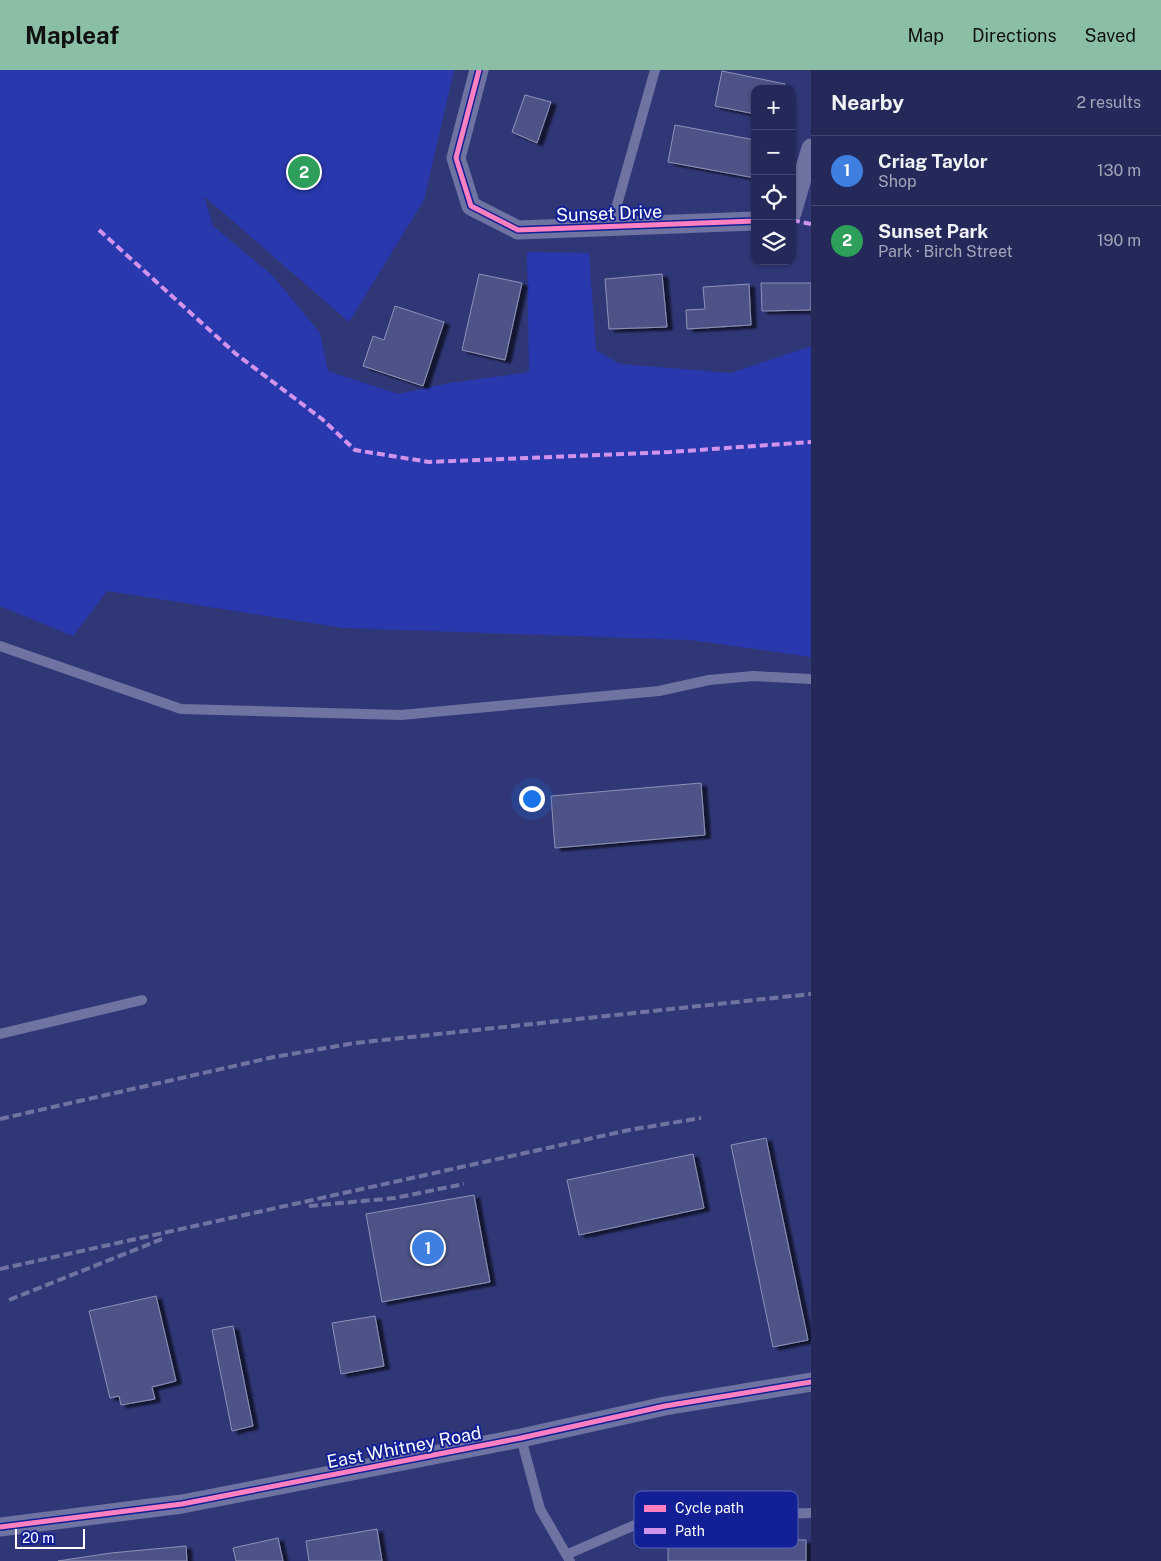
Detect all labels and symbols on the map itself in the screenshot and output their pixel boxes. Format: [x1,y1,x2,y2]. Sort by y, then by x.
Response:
pin: 2 [288,153,320,191]
street label: Sunset Drive [556,201,662,225]
your location [519,786,545,812]
pin: 1 [412,1229,444,1267]
street label: East Whitney Road [325,1422,483,1472]
legend [634,1491,798,1548]
text: Cycle path [675,1500,744,1516]
text: Path [675,1523,705,1539]
scale bar [15,1526,85,1549]

